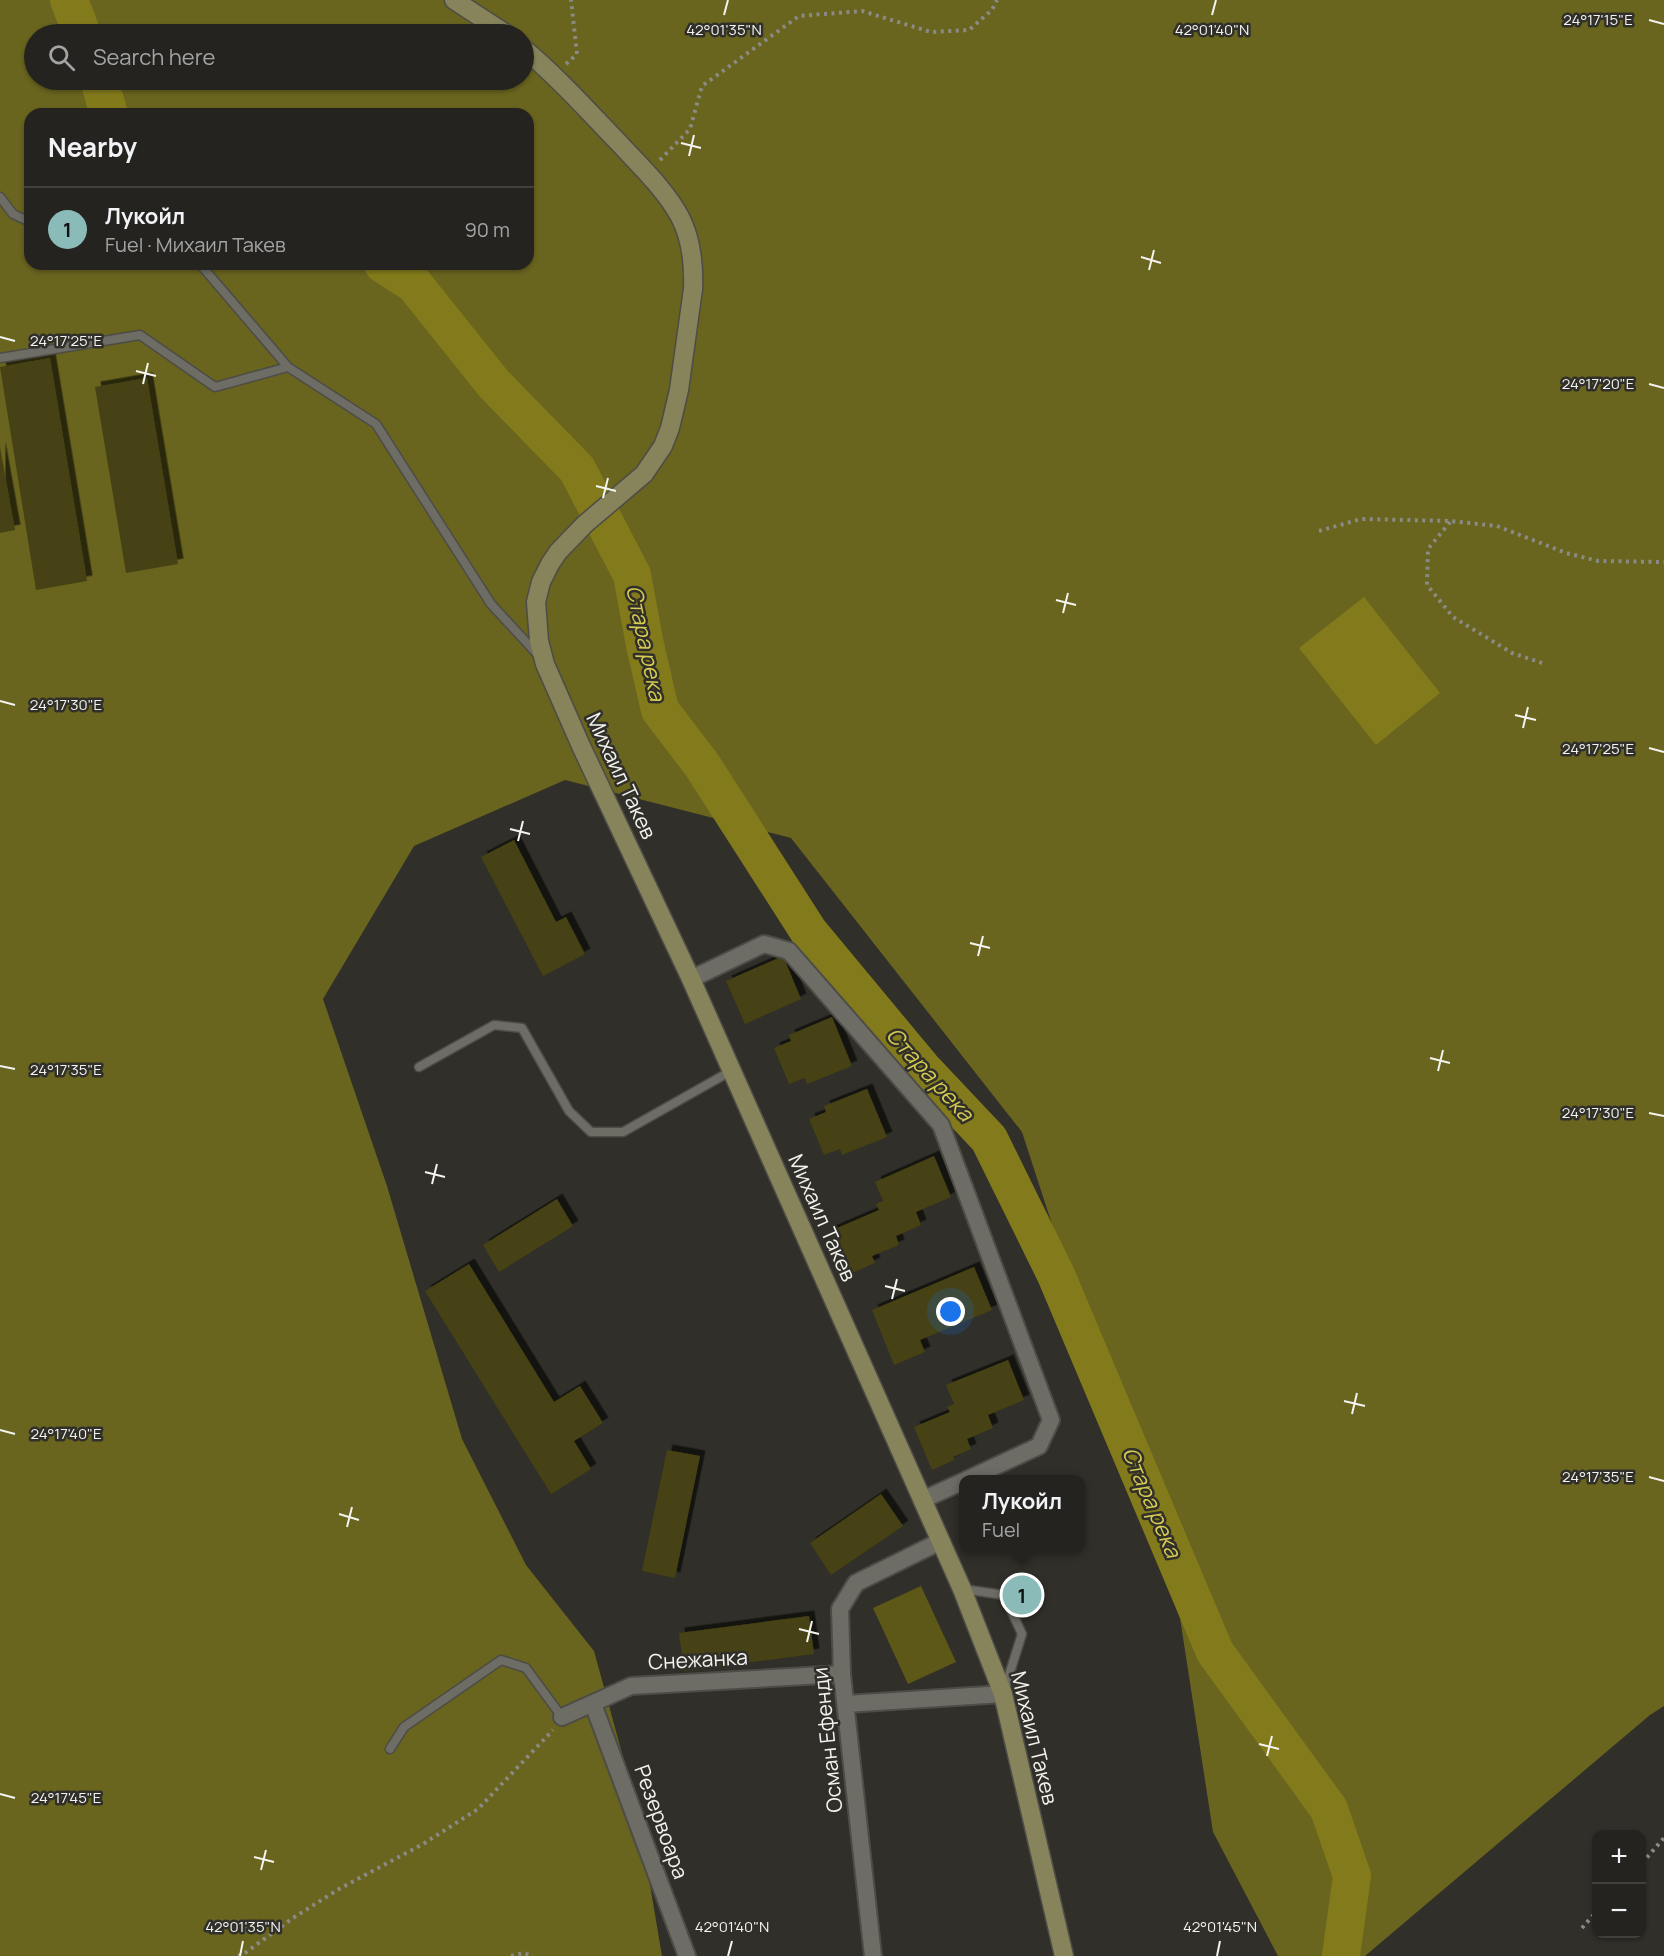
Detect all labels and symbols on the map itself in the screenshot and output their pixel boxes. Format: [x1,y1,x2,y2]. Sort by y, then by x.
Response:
text: 24°17'15"E [1563,9,1633,30]
text: 42°01'35"N [686,19,762,40]
text: 42°01'40"N [1175,19,1249,40]
text: 24°17'25"E [30,330,102,351]
text: 24°17'20"E [1562,373,1634,394]
water label: Стара река [619,582,673,705]
text: 24°17'30"E [30,694,102,715]
street label: Михаил Такев [580,708,663,843]
text: 24°17'25"E [1562,738,1634,759]
water label: Стара река [880,1020,982,1129]
text: 24°17'35"E [30,1059,102,1080]
text: 24°17'30"E [1562,1102,1634,1123]
street label: Михаил Такев [782,1150,863,1286]
your location [936,1297,965,1326]
text: 24°17'40"E [30,1423,102,1444]
water label: Стара река [1115,1442,1189,1563]
text: 24°17'35"E [1562,1466,1634,1487]
pin: 1 [1002,1572,1042,1618]
street label: Снежанка [647,1642,748,1676]
street label: Осман Ефенди [805,1666,849,1814]
street label: Михаил Такев [1005,1668,1065,1807]
street label: Резервоара [628,1761,695,1883]
text: 24°17'45"E [31,1787,101,1808]
text: 42°01'35"N [205,1916,281,1937]
text: 42°01'40"N [695,1916,769,1937]
text: 42°01'45"N [1183,1916,1257,1937]

